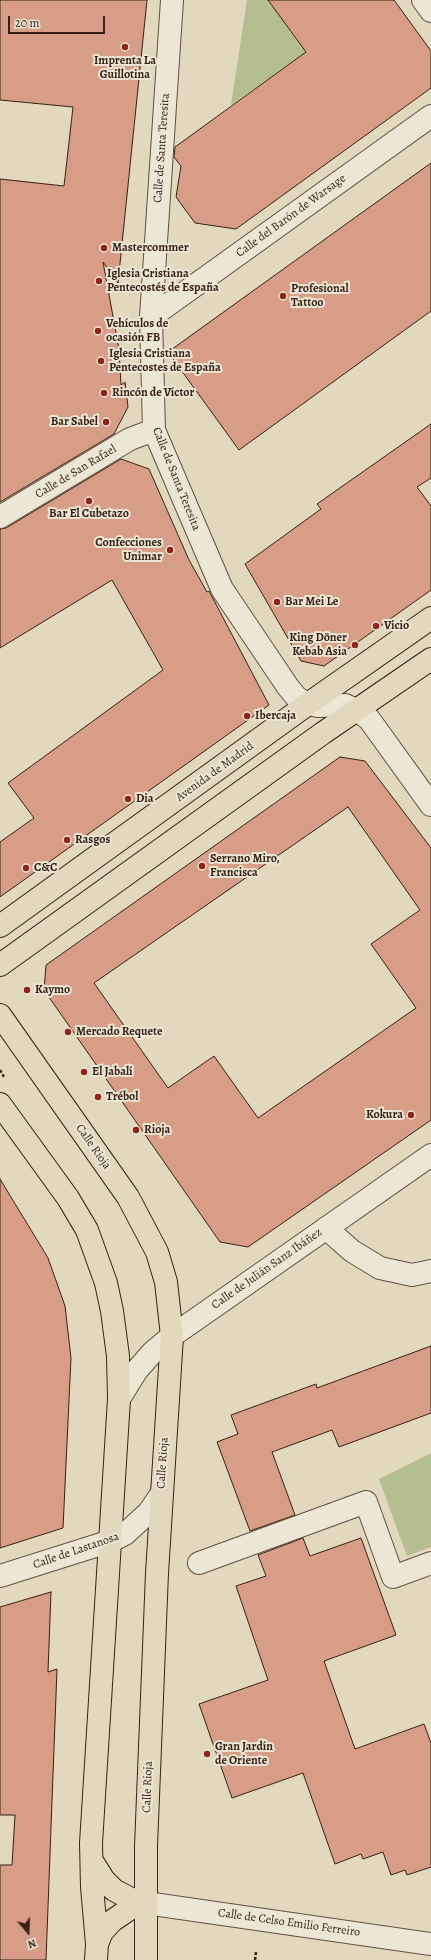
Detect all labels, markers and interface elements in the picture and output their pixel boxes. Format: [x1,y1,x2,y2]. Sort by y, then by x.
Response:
scale bar [10,8,107,34]
text: 20 m [15,15,39,31]
marker: Imprenta La Guillotina [120,42,130,52]
place label: Imprenta La Guillotina [94,54,156,82]
street label: Calle de Santa Teresita [151,93,173,203]
street label: Calle del Barón de Warsage [233,171,349,261]
place label: Mastercommer [112,241,189,255]
marker: Mastercommer [99,243,109,253]
place label: Iglesia Cristiana Pentecostés de España [107,267,219,295]
marker: Iglesia Cristiana Pentecostés de España [94,276,104,286]
place label: Profesional Tattoo [291,282,349,310]
marker: Profesional Tattoo [278,291,288,301]
place label: Vehículos de ocasión FB [106,317,168,345]
marker: Vehículos de ocasión FB [93,326,103,336]
place label: Iglesia Cristiana Pentecostes de España [109,347,221,375]
marker: Iglesia Cristiana Pentecostes de España [96,356,106,366]
place label: Rincón de Víctor [112,386,194,400]
marker: Rincón de Víctor [99,388,109,398]
place label: Bar Sabel [51,415,98,429]
marker: Bar Sabel [101,417,111,427]
street label: Calle de Santa Teresita [149,425,203,533]
street label: Calle de San Rafael [33,442,119,502]
marker: Bar El Cubetazo [84,496,94,506]
place label: Bar El Cubetazo [49,507,129,521]
place label: Confecciones Unimar [95,536,162,564]
marker: Confecciones Unimar [165,545,175,555]
place label: Bar Mei Le [285,595,338,609]
marker: Bar Mei Le [272,597,282,607]
place label: Vicio [384,619,409,633]
marker: Vicio [371,621,381,631]
place label: King Döner Kebab Asia [289,631,347,659]
marker: King Döner Kebab Asia [350,640,360,650]
place label: Ibercaja [255,709,296,723]
marker: Ibercaja [242,711,252,721]
street label: Avenida de Madrid [173,739,257,805]
place label: Dia [136,792,154,806]
marker: Dia [123,794,133,804]
place label: Rasgos [75,833,110,847]
marker: Rasgos [62,835,72,845]
place label: Serrano Miro, Francisca [210,852,280,880]
place label: C&C [34,861,57,875]
marker: Serrano Miro, Francisca [197,861,207,871]
marker: C&C [21,863,31,873]
place label: Kaymo [35,983,70,997]
marker: Kaymo [22,985,32,995]
place label: Mercado Requete [76,1025,163,1039]
marker: Mercado Requete [63,1027,73,1037]
place label: El Jabalí [92,1065,133,1079]
marker: El Jabalí [79,1067,89,1077]
place label: Trébol [106,1090,138,1104]
marker: Trébol [93,1092,103,1102]
place label: Kokura [366,1108,403,1122]
marker: Kokura [406,1110,416,1120]
street label: Calle Rioja [72,1122,114,1172]
place label: Rioja [144,1123,170,1137]
marker: Rioja [131,1125,141,1135]
street label: Calle de Julián Sanz Ibáñez [209,1225,325,1313]
street label: Calle Rioja [154,1437,172,1489]
street label: Calle de Lastanosa [31,1530,121,1572]
place label: Gran Jardín de Oriente [215,1740,273,1768]
marker: Gran Jardín de Oriente [202,1749,212,1759]
street label: Calle Rioja [140,1761,156,1813]
street label: Calle de Celso Emilio Ferreiro [217,1906,361,1940]
north arrow [8,1912,48,1952]
text: N [26,1935,38,1952]

